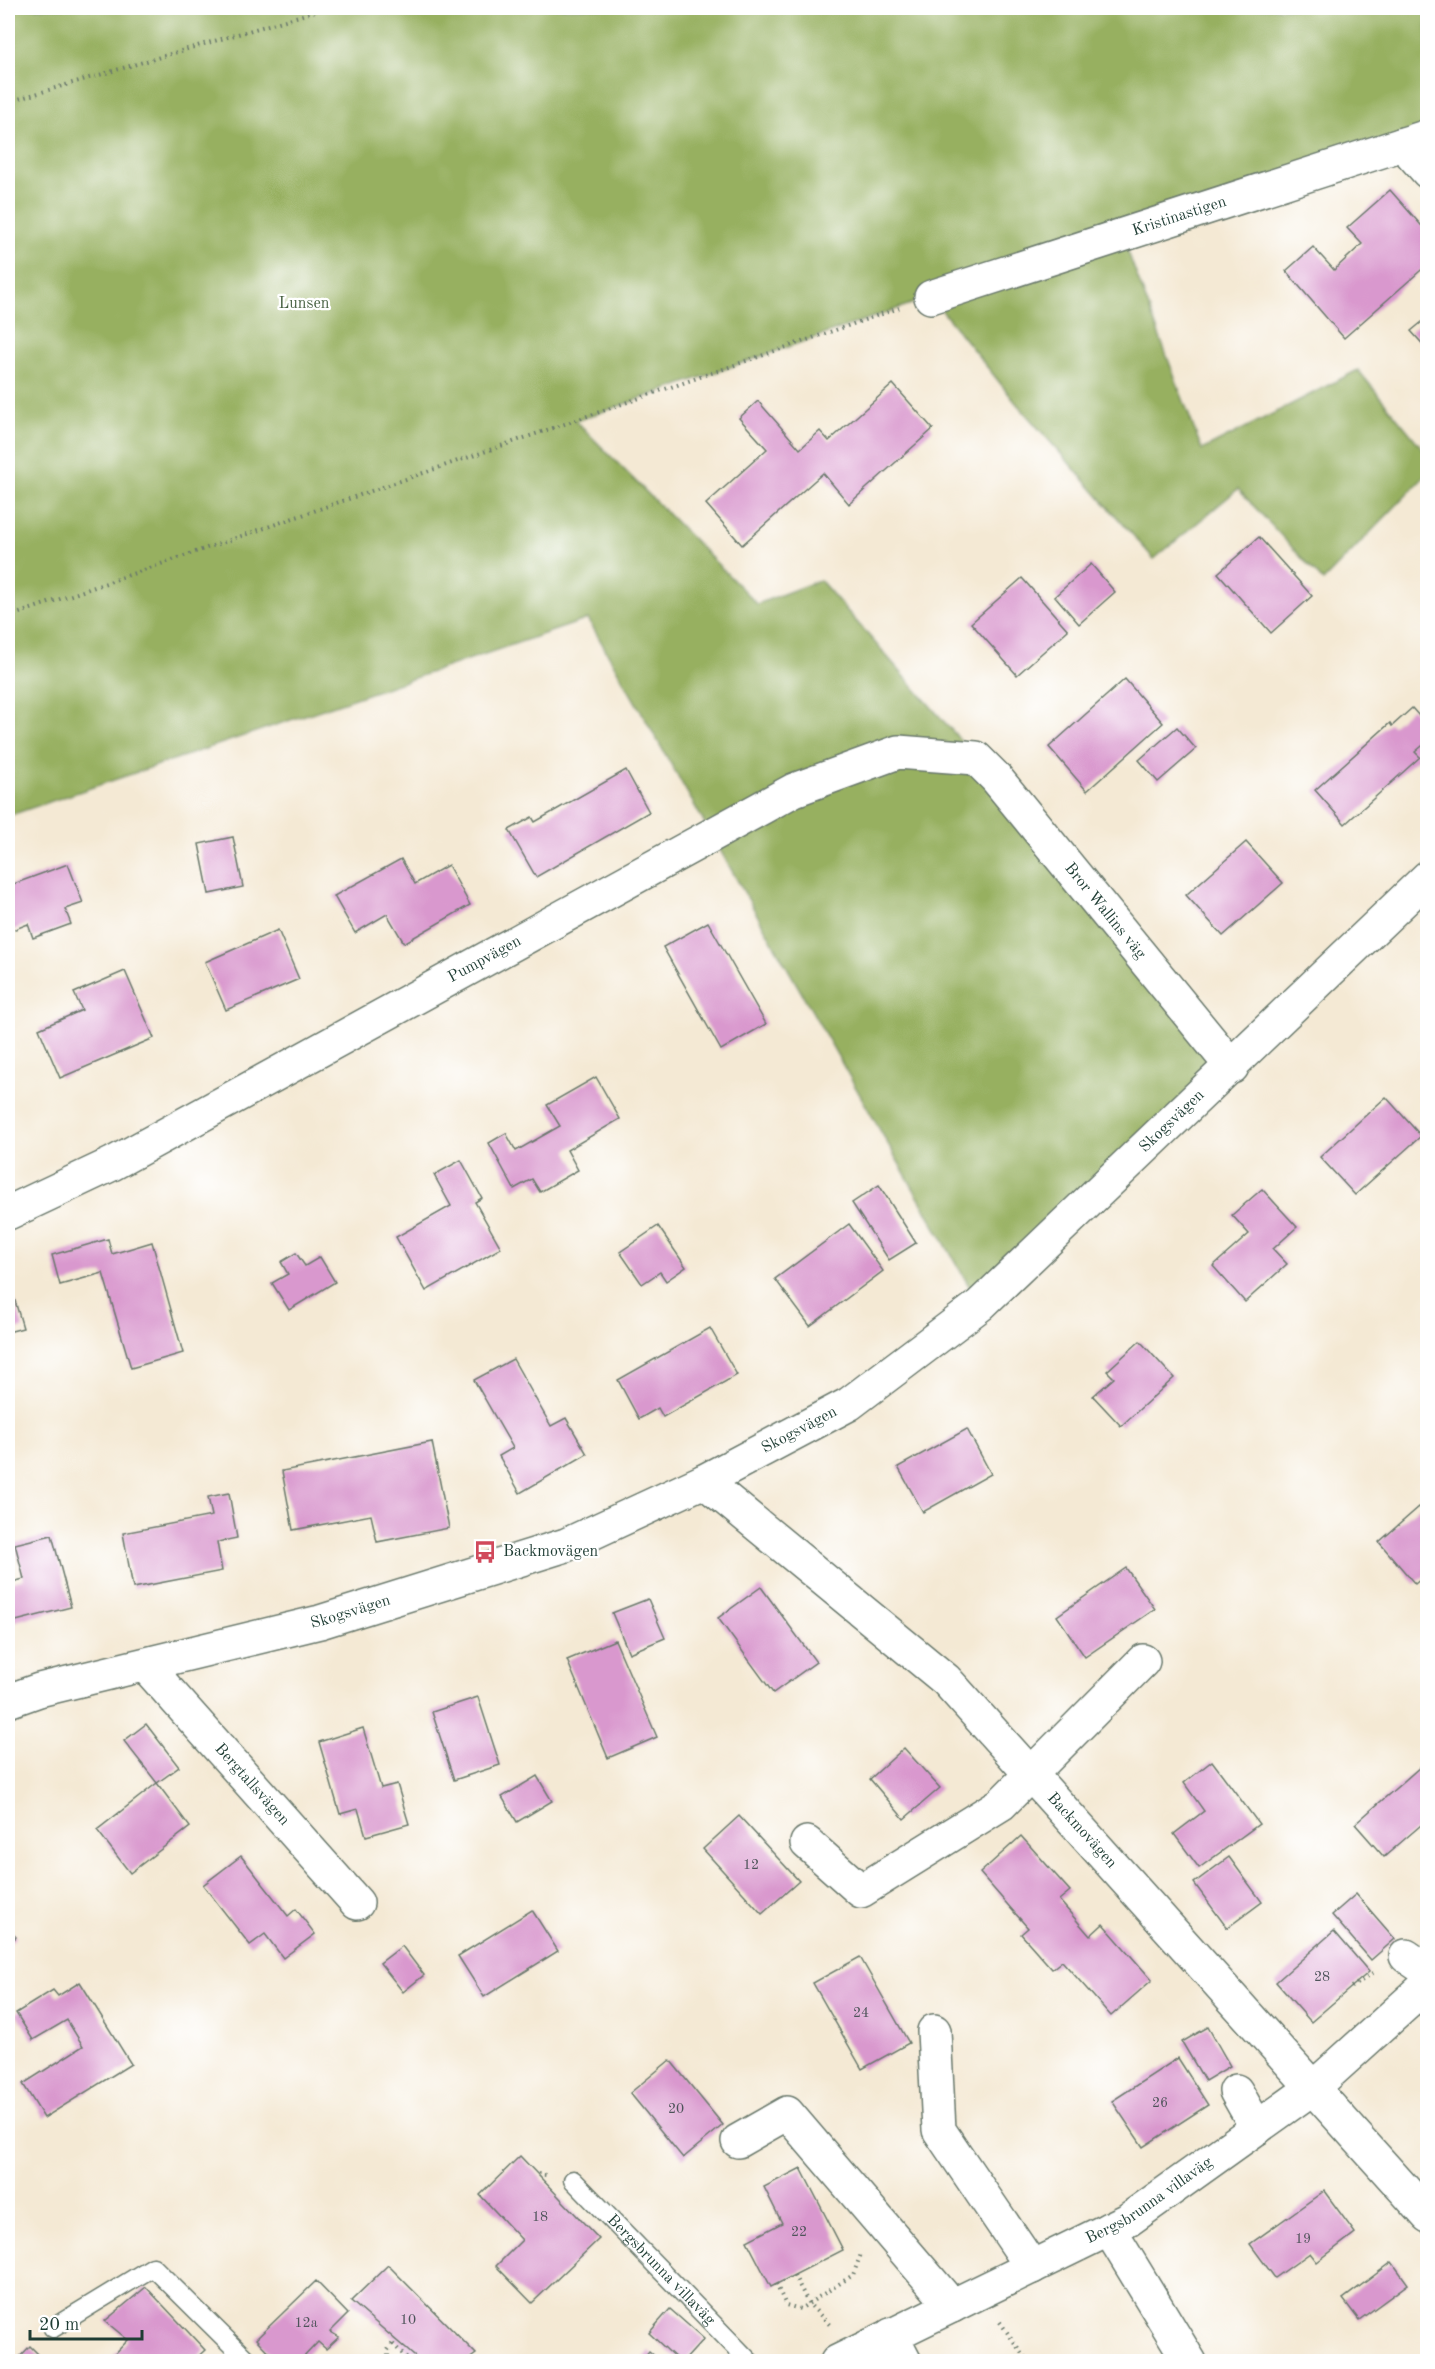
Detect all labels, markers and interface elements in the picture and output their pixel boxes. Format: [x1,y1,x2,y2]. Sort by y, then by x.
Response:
street label: Kristinastigen [1130,194,1229,239]
park label: Lunsen [279,296,330,312]
street label: Bror Wallins väg [1061,860,1149,962]
street label: Pumpvägen [445,933,524,986]
street label: Skogsvägen [1137,1087,1208,1156]
street label: Skogsvägen [759,1404,840,1457]
bus stop icon: Backmovägen [472,1539,498,1565]
place label: Backmovägen [503,1544,599,1560]
street label: Skogsvägen [309,1592,393,1632]
street label: Bergtallsvägen [211,1741,292,1829]
street label: Backmovägen [1044,1790,1120,1872]
house number: 12 [743,1858,759,1872]
house number: 28 [1314,1970,1330,1984]
house number: 24 [853,2006,869,2020]
house number: 26 [1152,2096,1168,2110]
house number: 20 [668,2102,684,2116]
street label: Bergsbrunna villaväg [1084,2154,1216,2247]
house number: 18 [532,2210,548,2224]
street label: Bergsbrunna villaväg [604,2212,718,2329]
house number: 22 [791,2225,807,2239]
house number: 19 [1295,2232,1311,2246]
scale bar [30,2303,142,2341]
house number: 10 [400,2313,416,2327]
text: 20 m [39,2316,79,2334]
house number: 12a [294,2316,318,2330]

